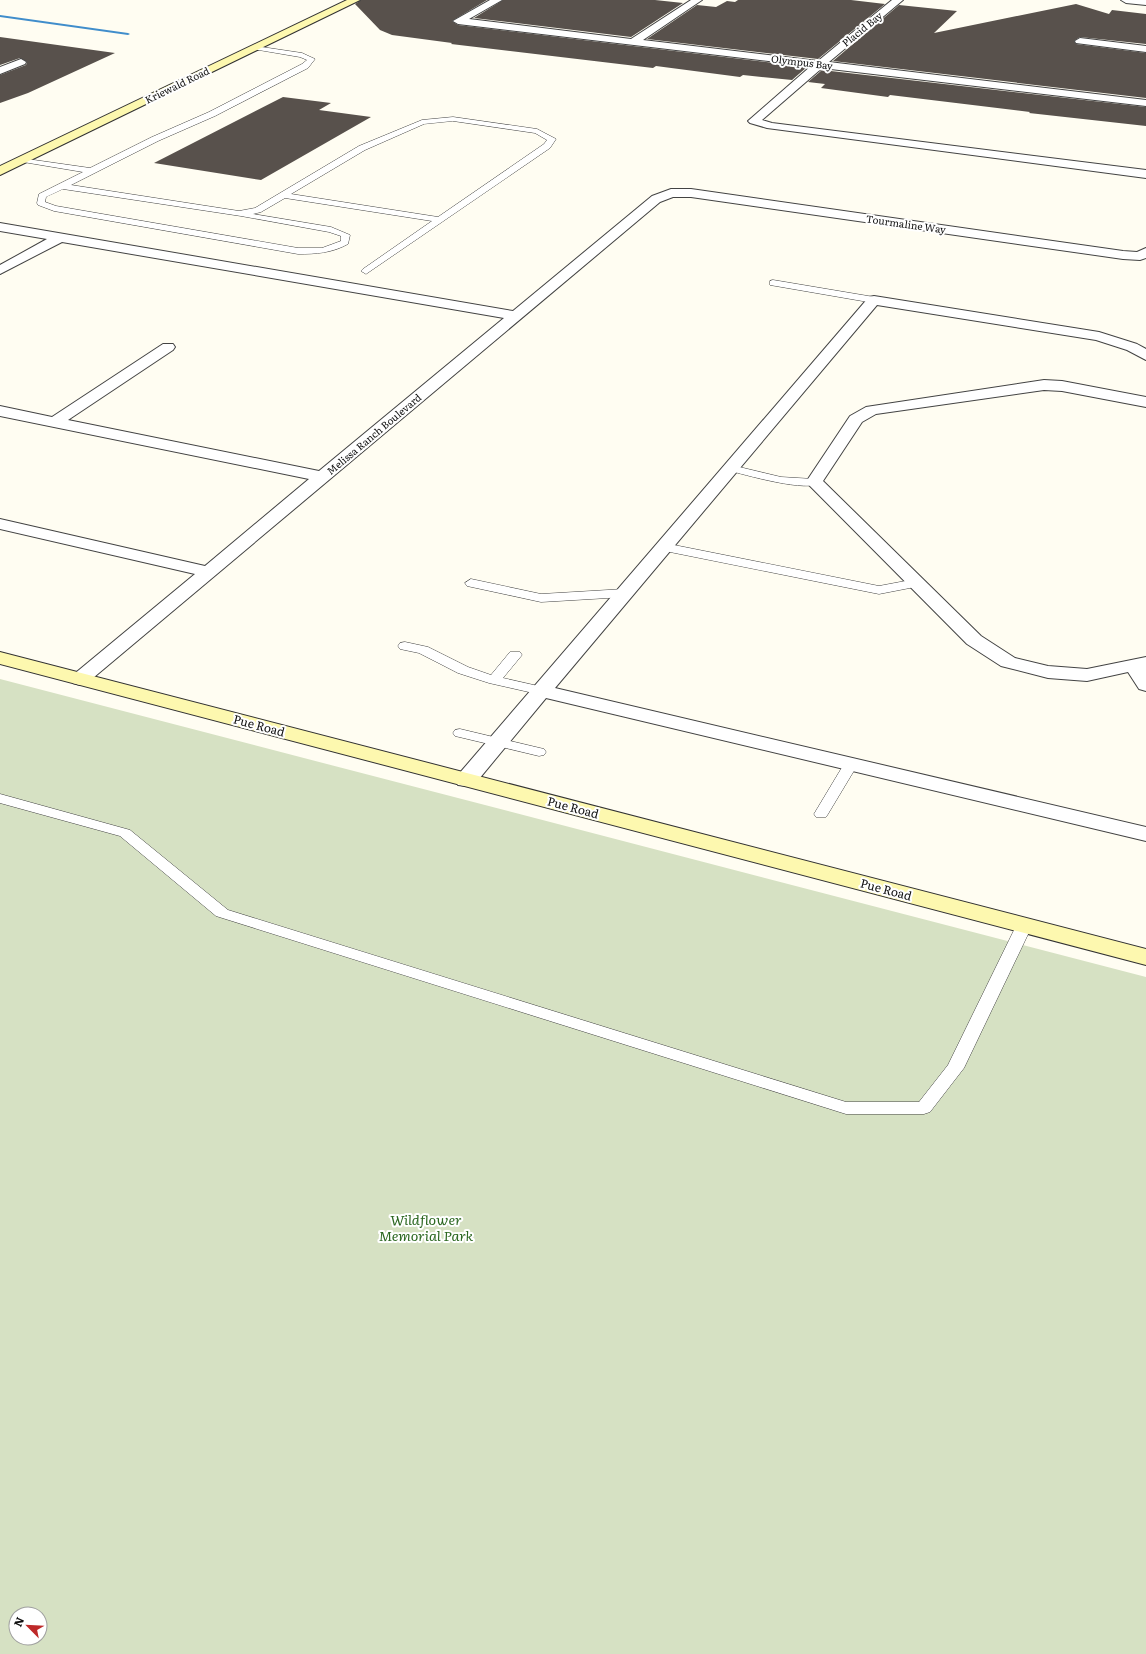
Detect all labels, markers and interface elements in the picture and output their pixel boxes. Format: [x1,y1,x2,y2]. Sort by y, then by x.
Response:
street label: Placid Bay [838,7,885,50]
street label: Olympus Bay [770,50,834,73]
street label: Kriewald Road [142,62,212,107]
street label: Tourmaline Way [865,210,947,237]
street label: Melissa Ranch Boulevard [323,390,424,478]
street label: Pue Road [232,710,288,741]
street label: Pue Road [546,792,602,823]
street label: Pue Road [859,874,915,905]
park label: Wildflower Memorial Park [379,1209,473,1245]
north arrow [8,1606,48,1646]
text: N [9,1614,27,1629]

